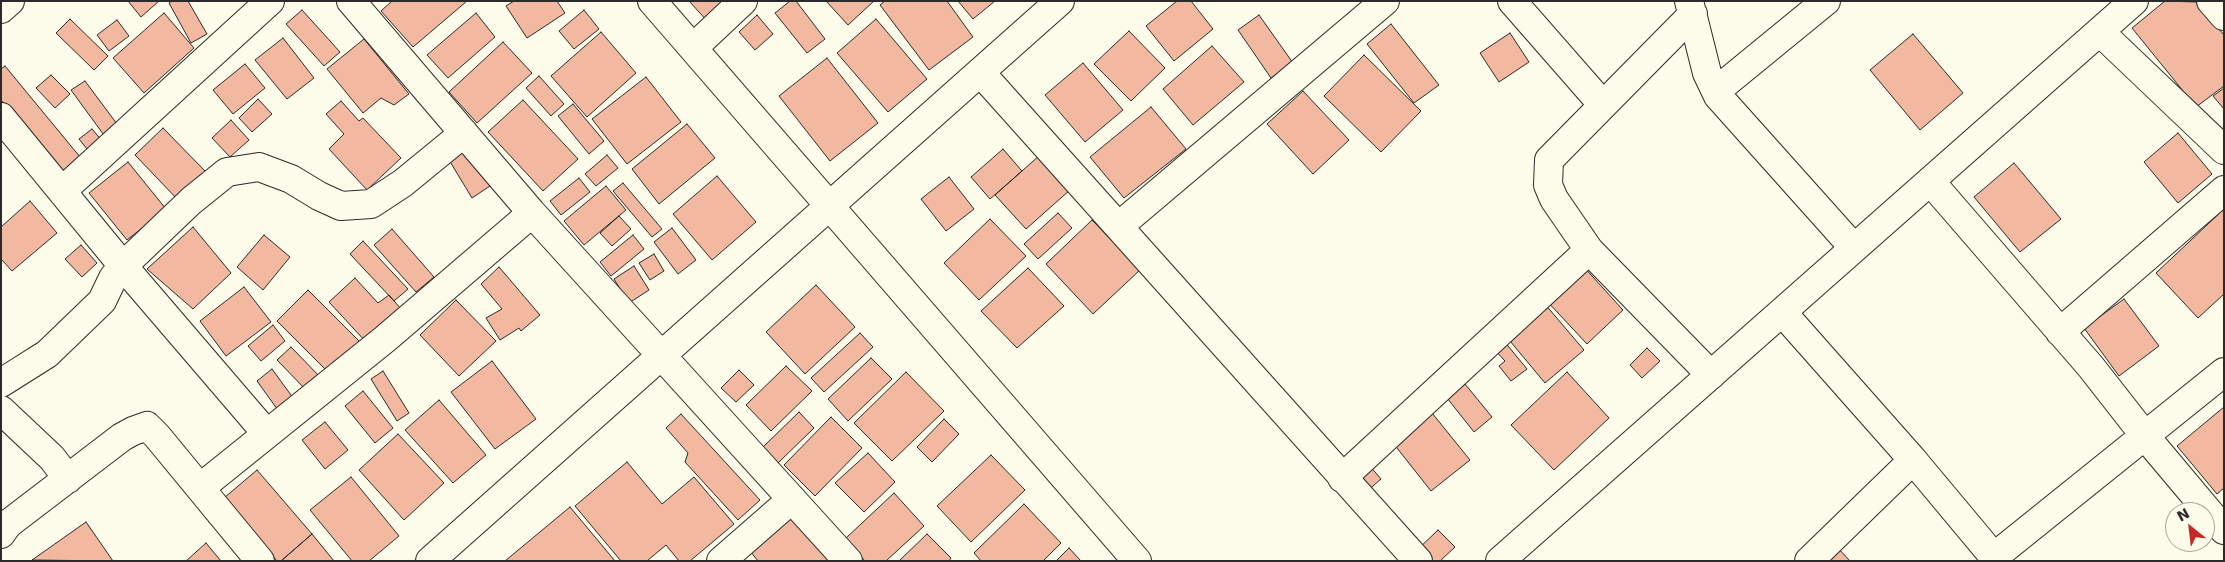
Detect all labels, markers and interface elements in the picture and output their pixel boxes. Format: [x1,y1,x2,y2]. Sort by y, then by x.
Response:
north arrow [2165,502,2215,552]
text: N [2174,505,2192,525]

